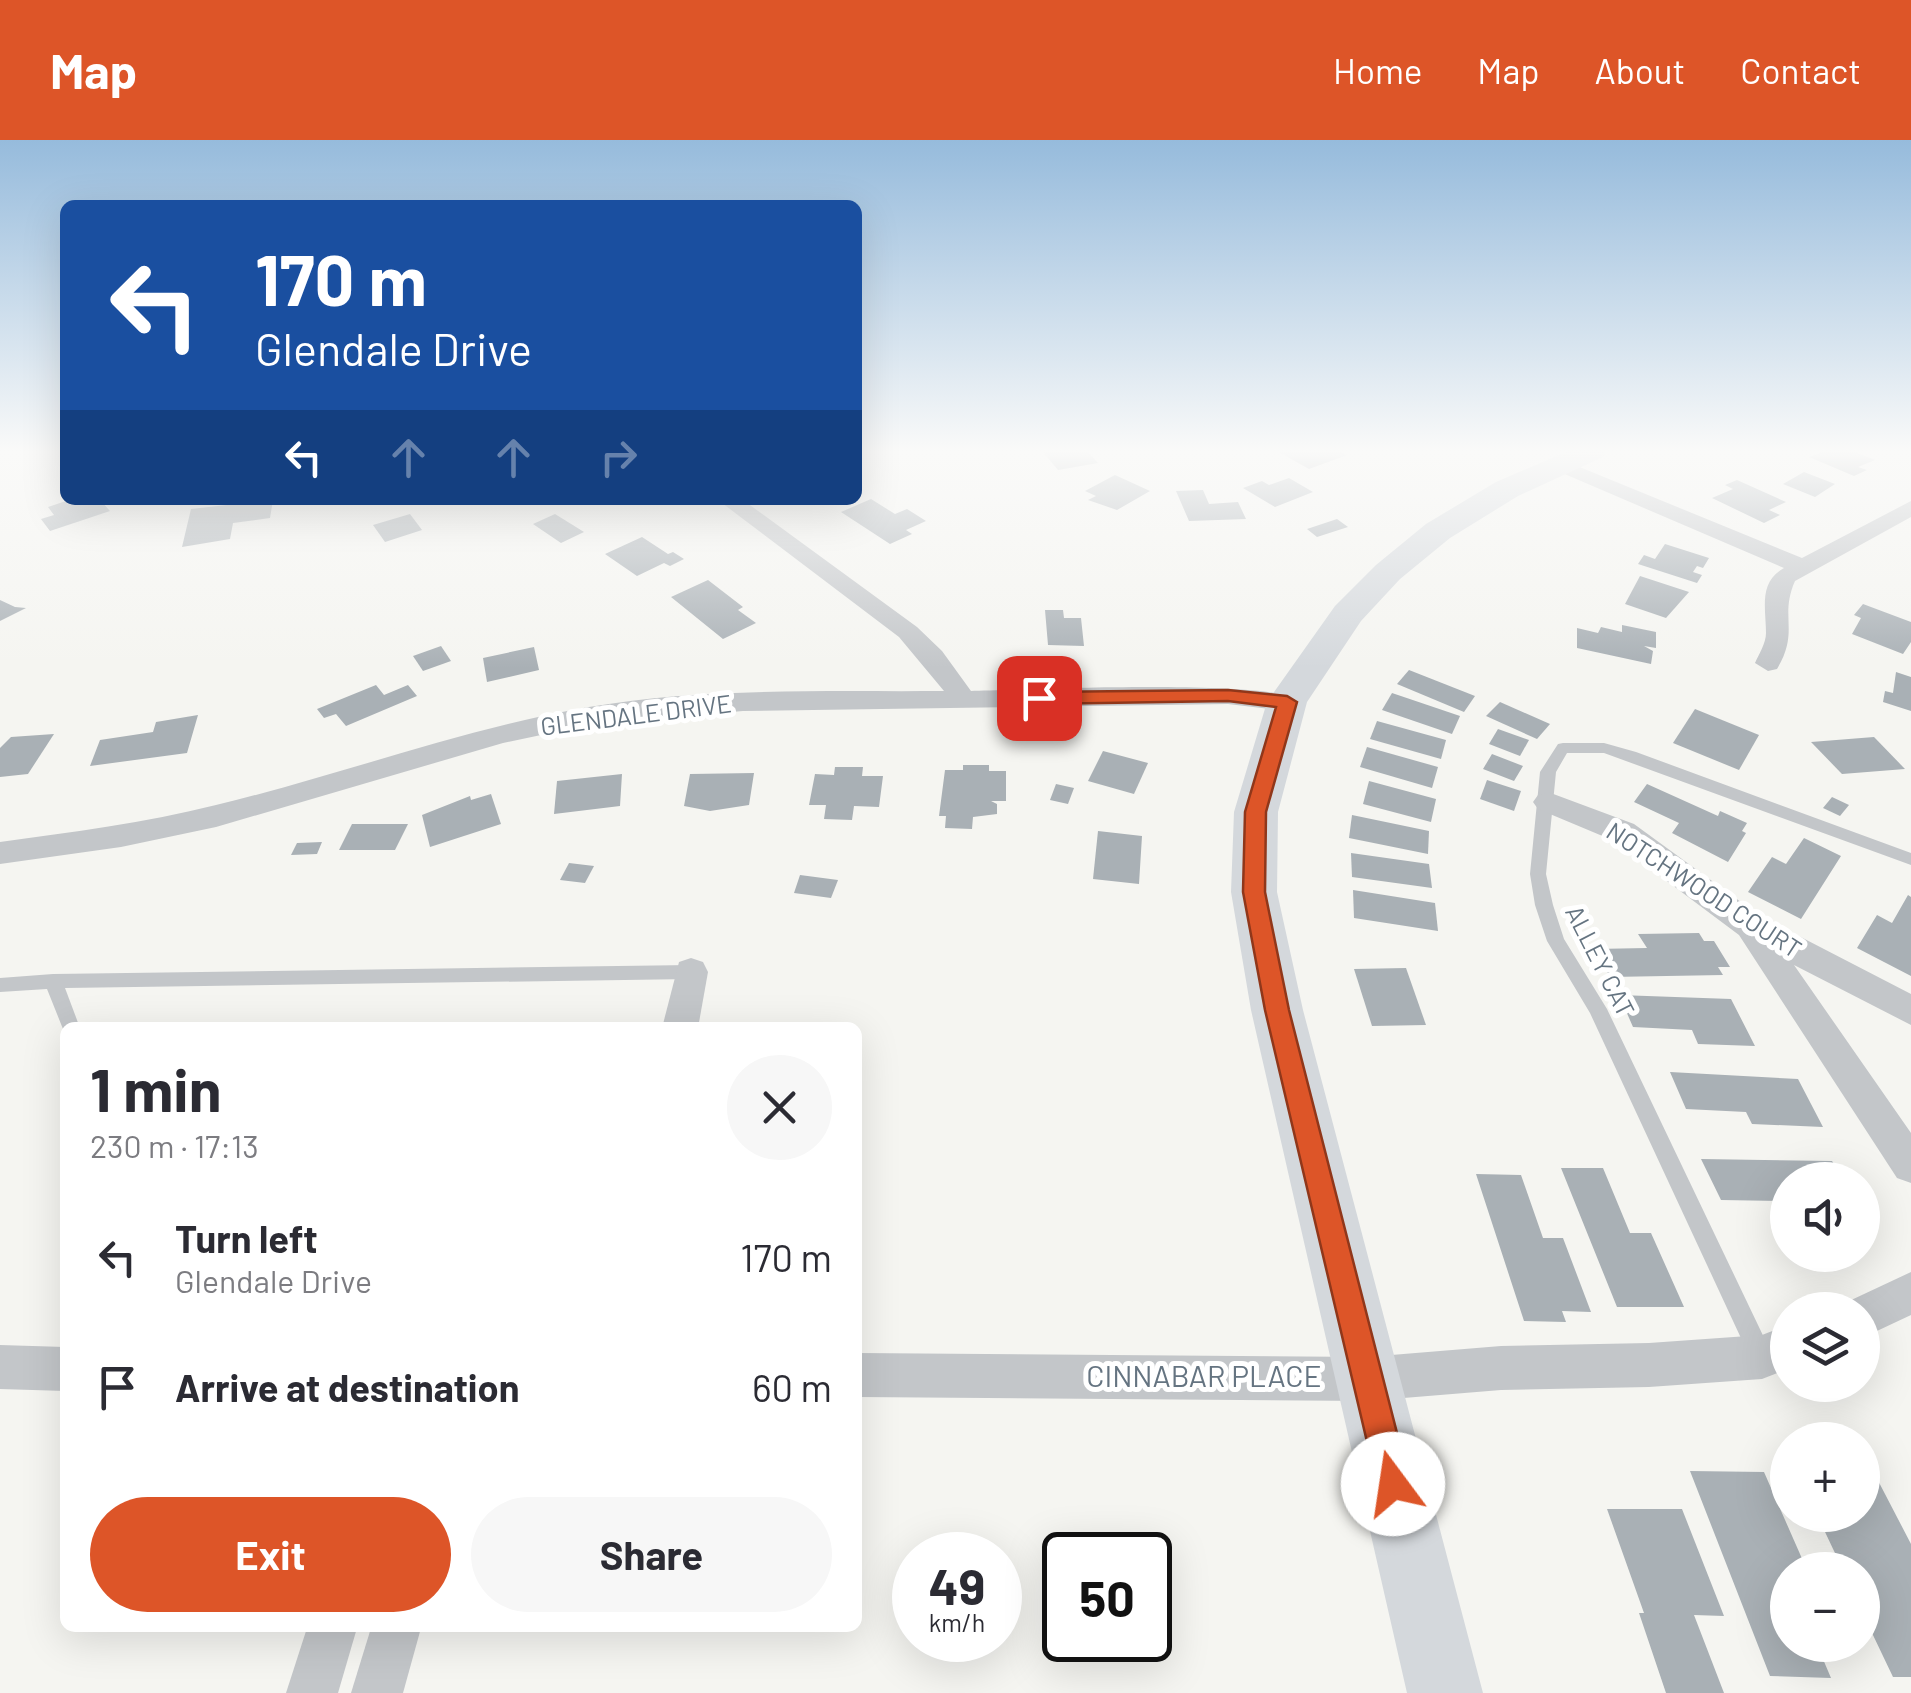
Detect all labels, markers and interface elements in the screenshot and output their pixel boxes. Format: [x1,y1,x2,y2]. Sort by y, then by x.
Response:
text: Map [50,41,137,99]
text: Home [1333,49,1422,91]
text: Map [1477,49,1540,91]
text: About [1595,49,1685,91]
text: Contact [1740,49,1861,91]
text: 170 m [255,236,427,320]
icon: left [90,240,220,370]
text: Glendale Drive [255,321,532,375]
icon: left [276,430,331,485]
icon: ahead [381,430,436,485]
icon: ahead [486,430,541,485]
icon: right [591,430,646,485]
pin [997,656,1082,741]
icon: arrive [1012,671,1067,726]
street label: GLENDALE DRIVE [539,687,733,741]
street label: NOTCHWOOD COURT [1602,815,1808,963]
street label: ALLEY CAT [1560,900,1642,1021]
text: 1 min [90,1052,221,1124]
button: close [727,1055,832,1160]
text: 230 m · 17:13 [90,1126,259,1164]
map controls [1770,1162,1880,1662]
button: sound [1770,1162,1880,1272]
text: Turn left [175,1215,318,1261]
icon: left [90,1230,145,1285]
text: 170 m [740,1234,832,1280]
text: Glendale Drive [175,1261,372,1299]
button: layers [1770,1292,1880,1402]
street label: CINNABAR PLACE [1086,1357,1322,1393]
icon: arrive [90,1360,145,1415]
text: Arrive at destination [175,1364,520,1410]
text: 60 m [752,1364,832,1410]
button: + [1770,1422,1880,1532]
position arrow [1341,1432,1445,1536]
button: Exit [90,1497,451,1612]
button: Share [471,1497,832,1612]
speed limit sign: 50 [1042,1532,1172,1662]
button: − [1770,1552,1880,1662]
text: 49 [929,1555,985,1615]
text: km/h [929,1607,985,1637]

